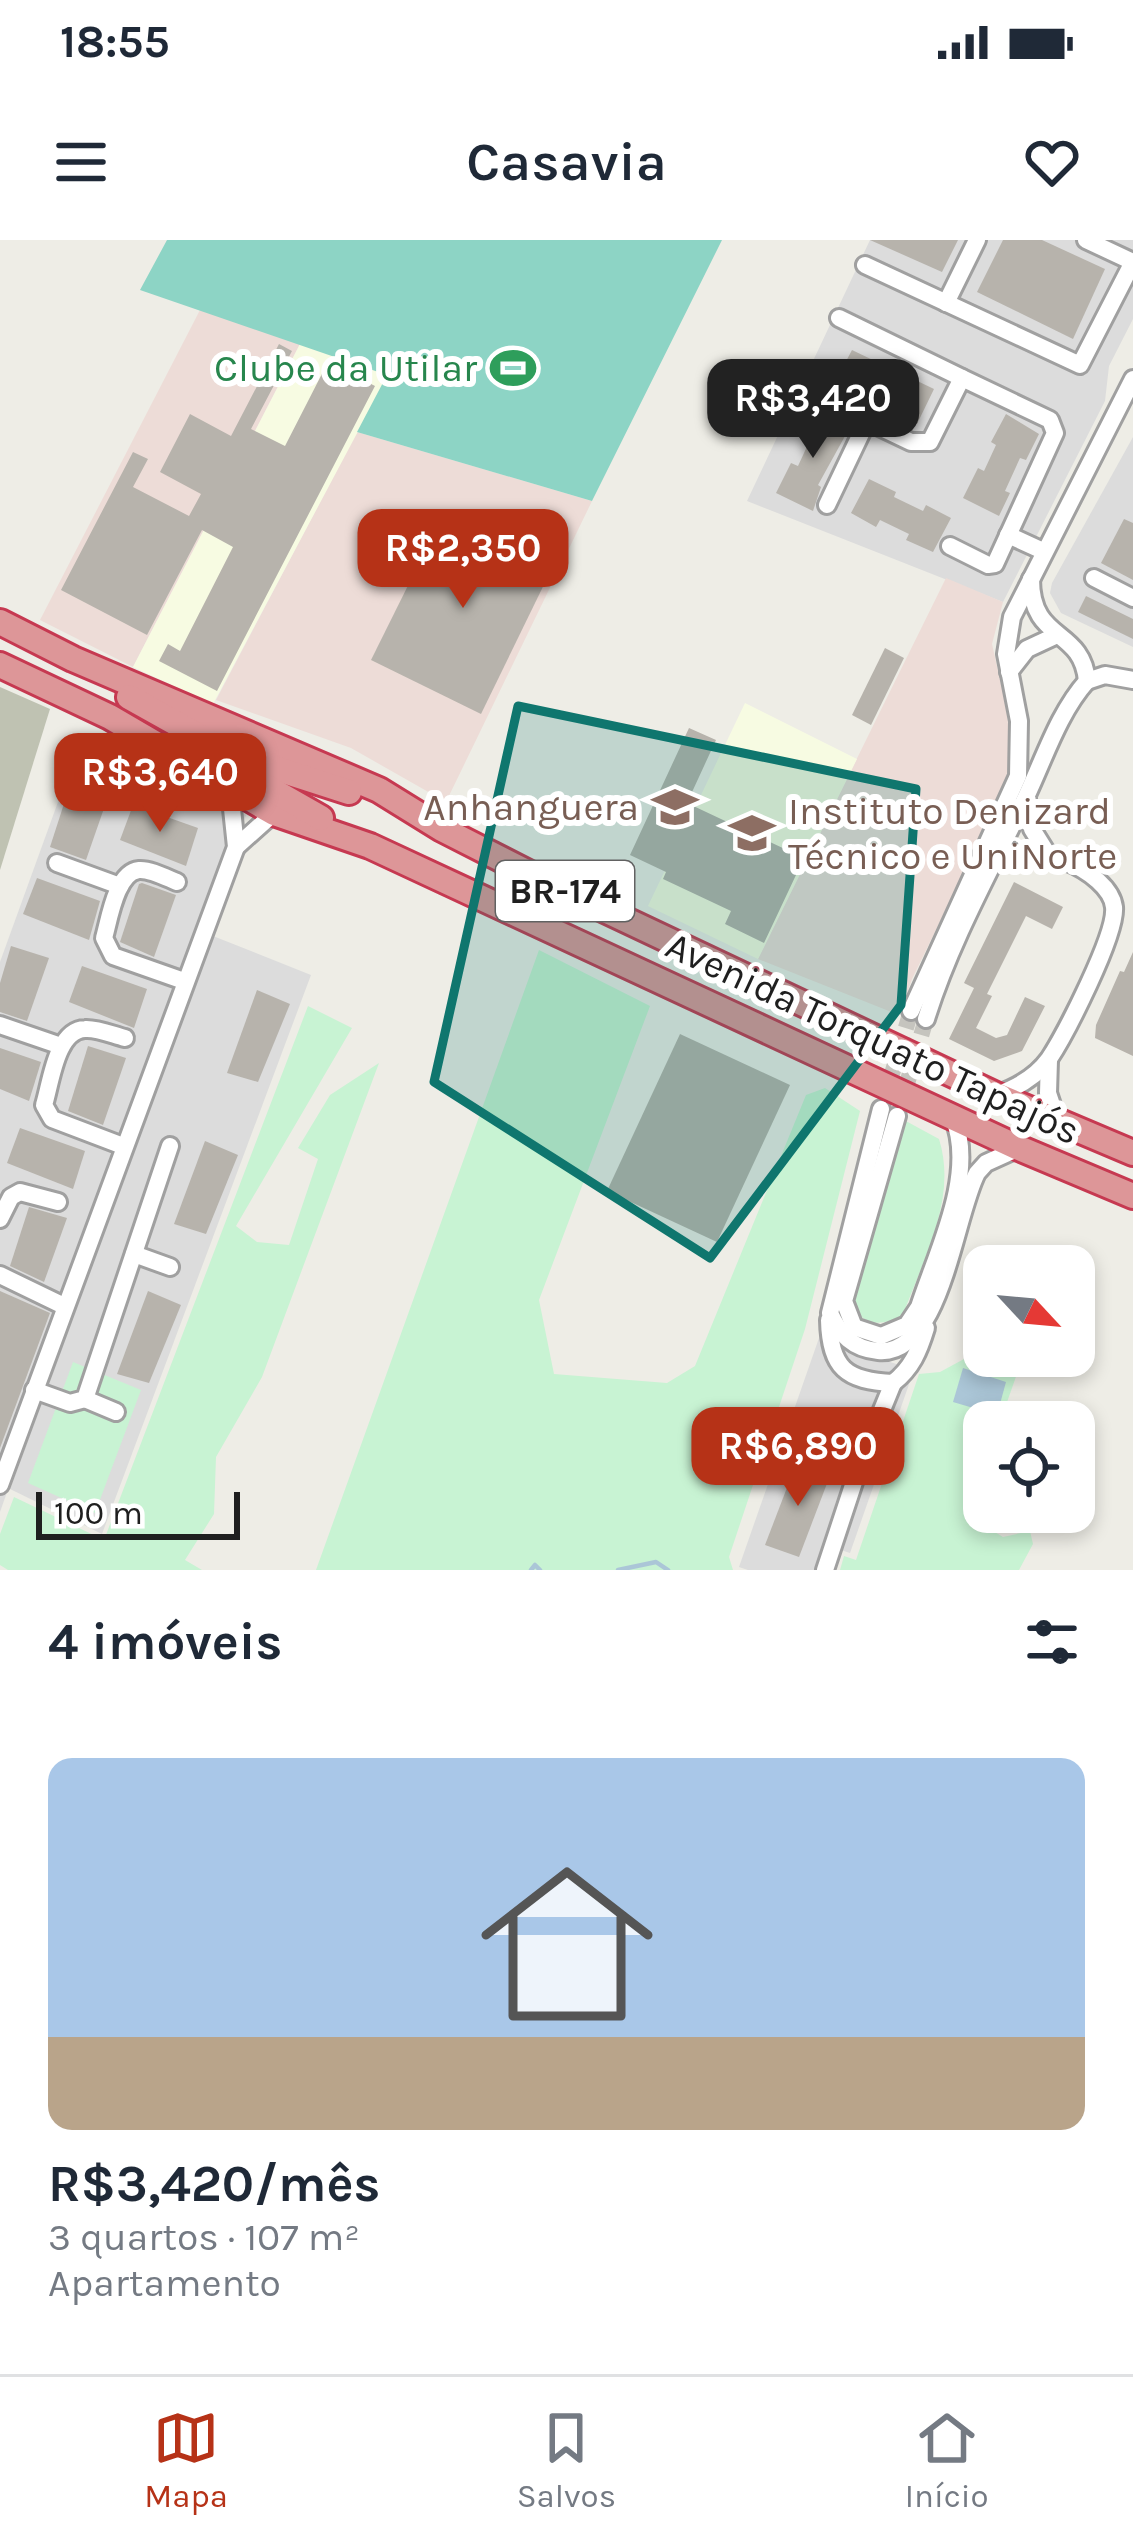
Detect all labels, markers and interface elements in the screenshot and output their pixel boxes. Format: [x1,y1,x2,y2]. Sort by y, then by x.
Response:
text: 18:55 [60,16,170,68]
icon: menu [48,129,114,195]
icon: heart [1019,129,1085,195]
text: Casavia [466,130,667,194]
sports icon: Clube da Utilar [488,343,538,393]
place label: Clube da Utilar [214,345,478,391]
pin: R$3,420 [702,359,924,461]
text: R$3,420 [734,375,892,421]
pin: R$2,350 [352,509,574,611]
text: R$2,350 [384,525,542,571]
pin: R$3,640 [49,733,271,835]
text: R$3,640 [81,749,239,795]
school or university icon: Anhanguera [650,782,700,832]
place label: Anhanguera [423,784,639,830]
place label: Instituto Denizard Técnico e UniNorte [788,788,1117,879]
school or university icon: Instituto Denizard Técnico e UniNorte [727,808,777,858]
road number: BR-174 [496,861,634,921]
street label: Avenida Torquato Tapajós [659,922,1087,1154]
north arrow [963,1245,1095,1377]
map controls [963,1245,1095,1533]
button: locate [963,1401,1095,1533]
pin: R$6,890 [687,1407,909,1509]
text: R$6,890 [718,1423,878,1469]
scale bar [36,1486,240,1539]
text: 100 m [54,1494,143,1532]
icon: filters [1019,1609,1085,1675]
text: 4 imóveis [48,1612,282,1672]
icon: home [459,1836,675,2052]
text: R$3,420/mês [48,2154,380,2214]
text: 3 quartos · 107 m² [48,2214,360,2260]
text: Apartamento [48,2260,281,2306]
tab: Mapa [144,2405,228,2515]
tab: Salvos [517,2405,616,2515]
tab: Início [905,2405,989,2515]

